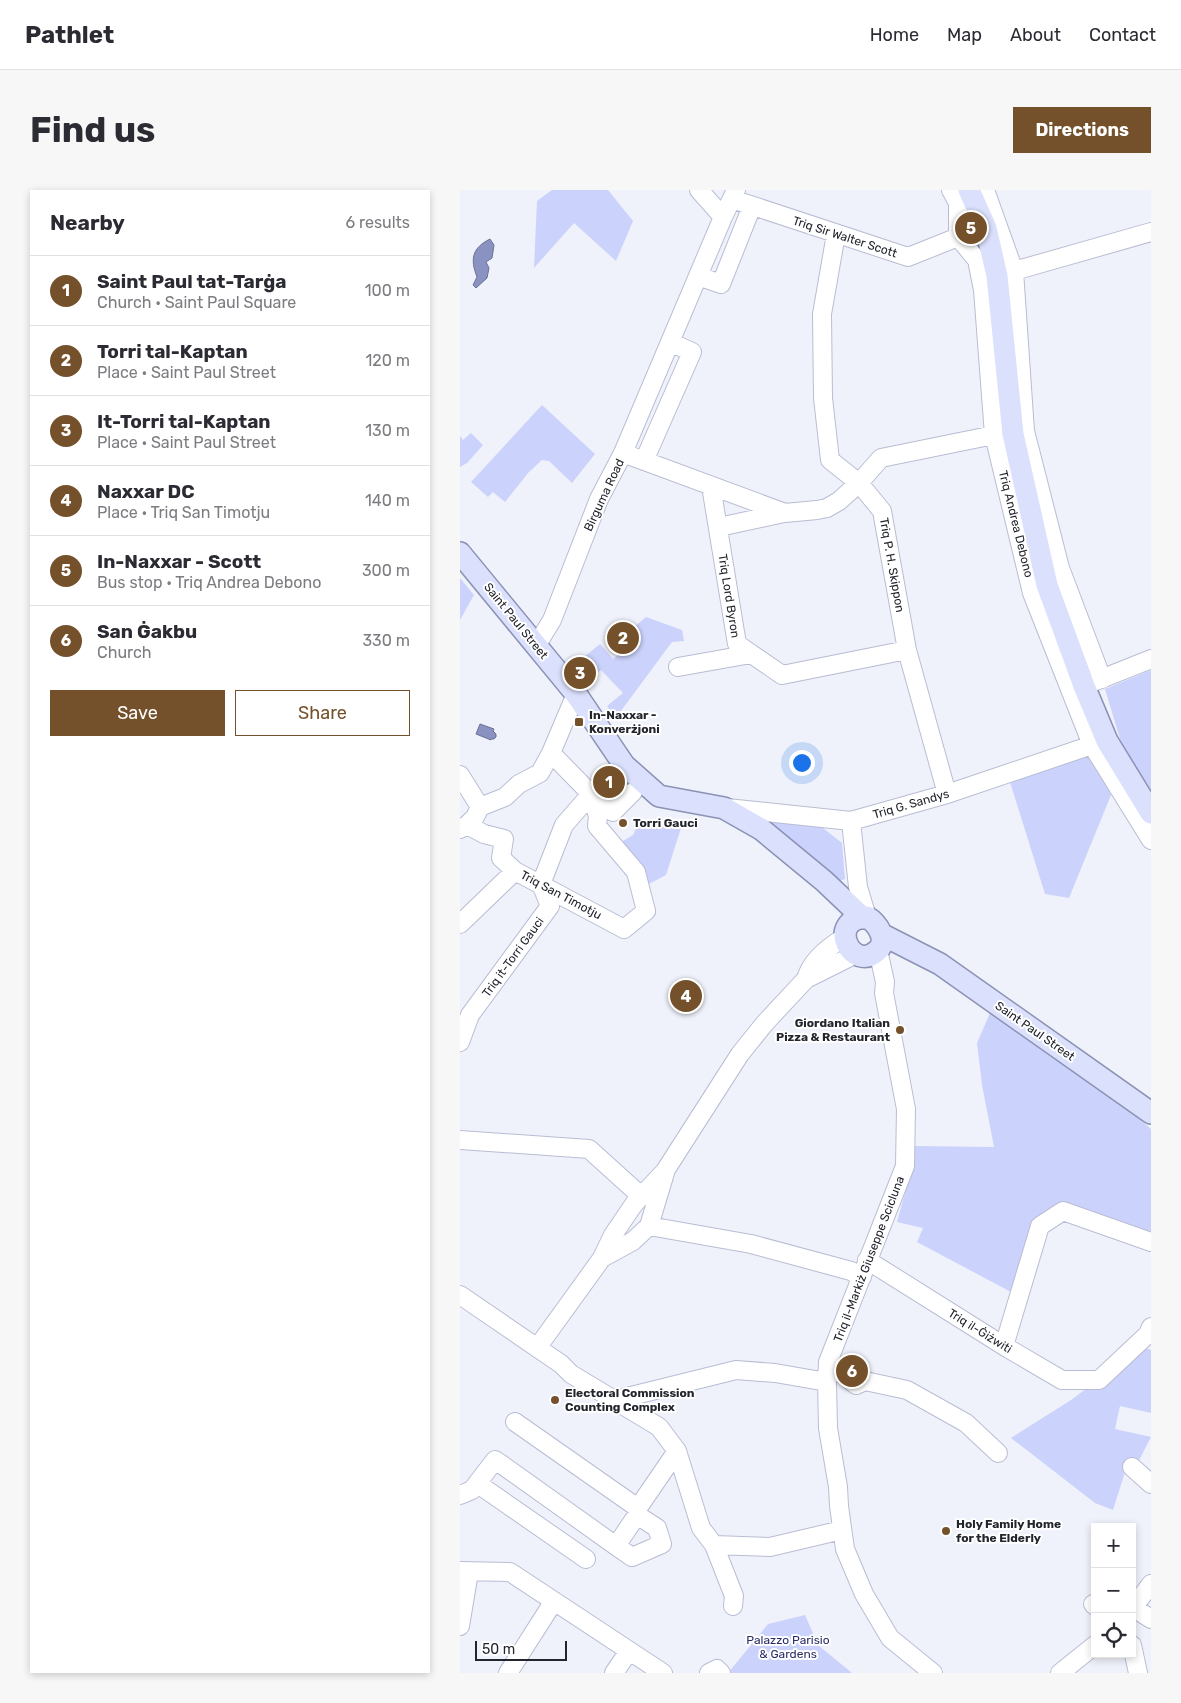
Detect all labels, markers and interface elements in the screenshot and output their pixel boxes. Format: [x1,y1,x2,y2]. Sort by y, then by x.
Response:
text: Pathlet [25,21,114,49]
text: Home [870,24,919,46]
text: Map [947,24,982,46]
text: About [1010,24,1061,46]
text: Contact [1089,24,1156,46]
button: Directions [1013,107,1151,153]
text: Find us [30,109,155,151]
pin: 5 [955,209,987,247]
text: Nearby [50,210,125,235]
text: 6 results [345,213,410,232]
street label: Triq Sir Walter Scott [791,214,899,261]
text: Saint Paul tat-Tarġa [97,270,286,293]
text: 1 [62,281,70,300]
text: 100 m [365,281,410,300]
text: Church · Saint Paul Square [97,293,296,312]
text: Torri tal-Kaptan [97,340,248,363]
text: 2 [61,351,71,370]
text: 120 m [365,351,410,370]
text: Place · Saint Paul Street [97,363,276,382]
text: It-Torri tal-Kaptan [97,410,271,433]
text: 3 [61,421,71,440]
text: 130 m [365,421,410,440]
text: Place · Saint Paul Street [97,433,276,452]
street label: Birguma Road [581,457,627,533]
street label: Triq Andrea Debono [996,469,1036,579]
text: Naxxar DC [97,480,194,503]
text: 4 [61,491,71,510]
text: 140 m [365,491,410,510]
text: Place · Triq San Timotju [97,503,270,522]
street label: Triq P. H. Skippon [877,517,907,613]
text: In-Naxxar - Scott [97,550,261,573]
street label: Triq Lord Byron [715,553,743,639]
text: 5 [61,561,71,580]
text: 300 m [362,561,410,580]
text: Bus stop · Triq Andrea Debono [97,573,321,592]
street label: Saint Paul Street [481,580,551,662]
pin: 2 [607,619,639,657]
text: San Ġakbu [97,620,197,643]
text: 6 [61,631,71,650]
text: 330 m [362,631,410,650]
text: Church [97,643,152,662]
pin: 3 [564,654,596,692]
button: Save [50,690,225,736]
button: Share [235,690,410,736]
place label: In-Naxxar - Konverżjoni [589,708,660,736]
marker: In-Naxxar - Konverżjoni [573,716,585,728]
your location [789,750,815,776]
pin: 1 [593,763,625,801]
street label: Triq G. Sandys [871,786,951,822]
place label: Torri Gauci [633,816,698,830]
marker: Torri Gauci [617,817,629,829]
street label: Triq San Timotju [518,868,604,922]
street label: Triq it-Torri Gauci [479,914,547,1000]
pin: 4 [670,977,702,1015]
street label: Saint Paul Street [993,998,1078,1064]
place label: Giordano Italian Pizza & Restaurant [776,1016,890,1044]
marker: Giordano Italian Pizza & Restaurant [894,1024,906,1036]
street label: Triq il-Markiż Giuseppe Scicluna [831,1174,907,1344]
street label: Triq il-Ġiżwiti [946,1306,1015,1356]
pin: 6 [836,1352,868,1390]
place label: Electoral Commission Counting Complex [565,1386,695,1414]
marker: Electoral Commission Counting Complex [549,1394,561,1406]
place label: Holy Family Home for the Elderly [956,1517,1061,1545]
map controls [1091,1523,1136,1658]
button: + [1091,1523,1136,1568]
marker: Holy Family Home for the Elderly [940,1525,952,1537]
button: − [1091,1568,1136,1613]
button: locate [1091,1613,1136,1658]
park label: Palazzo Parisio & Gardens [746,1633,830,1661]
scale bar [475,1638,568,1661]
text: 50 m [482,1641,515,1658]

